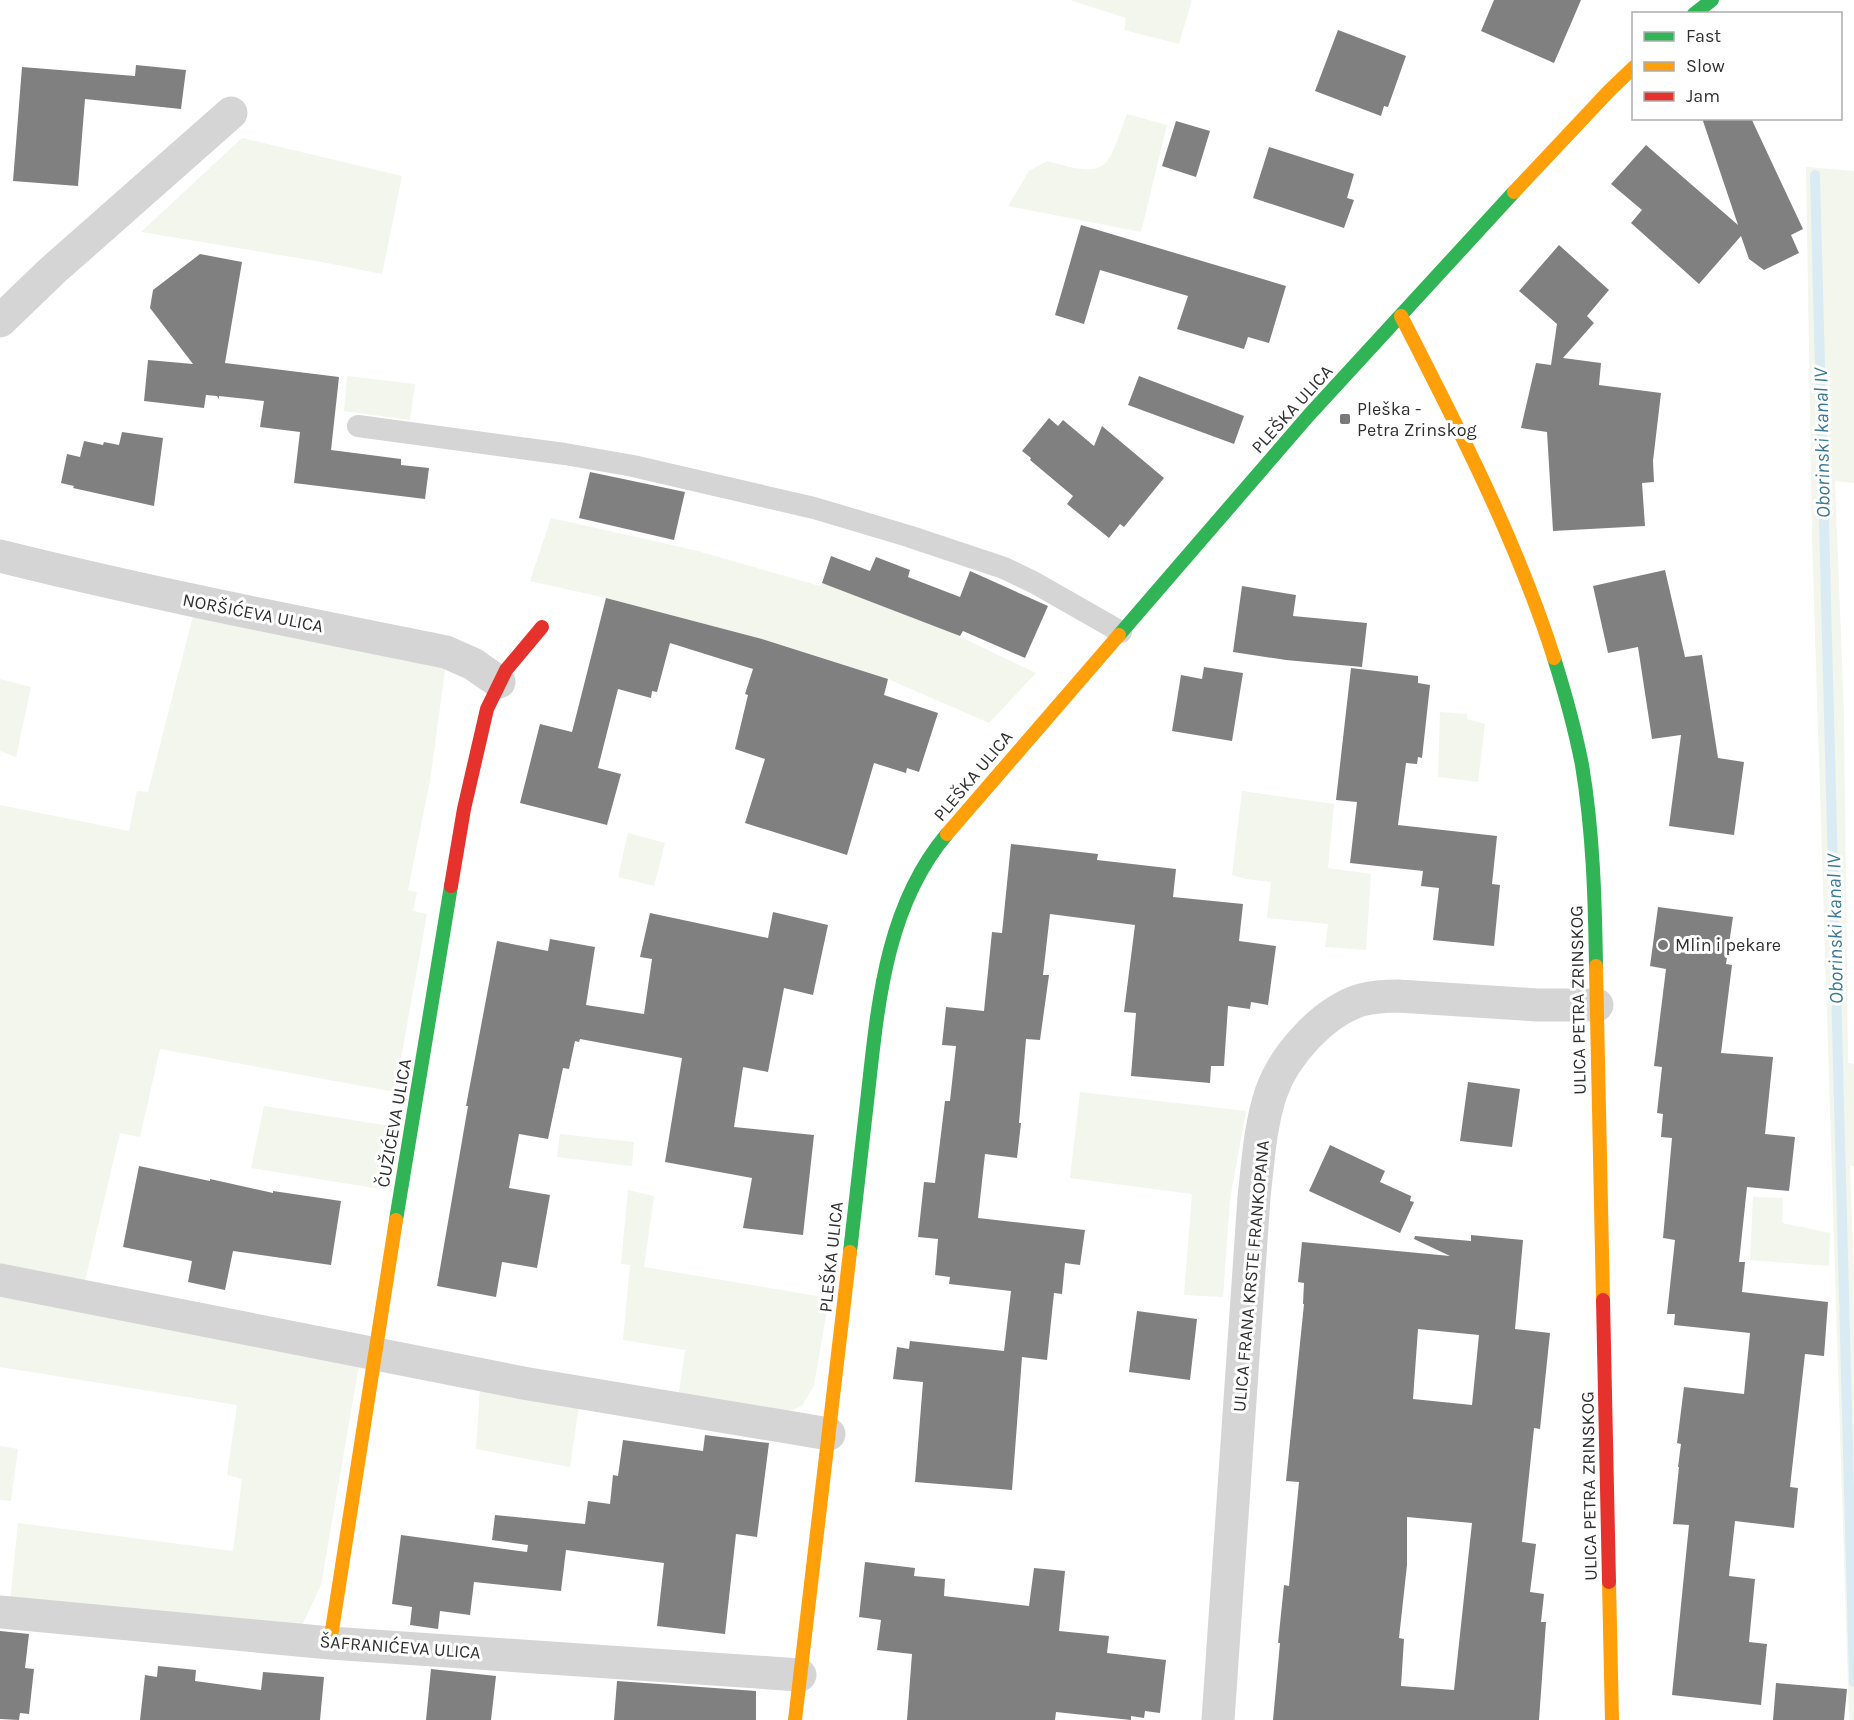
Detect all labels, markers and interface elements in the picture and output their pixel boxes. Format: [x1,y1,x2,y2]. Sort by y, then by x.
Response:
legend [1632,12,1842,120]
text: Fast [1686,25,1721,47]
text: Slow [1686,55,1725,77]
text: Jam [1686,85,1720,107]
street label: PLEŠKA ULICA [1247,360,1337,458]
water label: Oborinski kanal IV [1809,367,1835,518]
place label: Pleška - Petra Zrinskog [1357,398,1477,441]
marker: Pleška - Petra Zrinskog [1338,412,1352,426]
street label: NORŠIĆEVA ULICA [181,588,325,637]
street label: PLEŠKA ULICA [929,726,1017,826]
water label: Oborinski kanal IV [1822,853,1848,1004]
street label: ULICA PETRA ZRINSKOG [1565,905,1591,1095]
place label: Mlin i pekare [1675,934,1781,956]
marker: Mlin i pekare [1656,938,1670,952]
street label: ČUŽIĆEVA ULICA [371,1057,416,1189]
street label: ULICA FRANA KRSTE FRANKOPANA [1228,1139,1274,1413]
street label: PLEŠKA ULICA [814,1200,848,1314]
street label: ULICA PETRA ZRINSKOG [1576,1391,1602,1581]
street label: ŠAFRANIĆEVA ULICA [319,1629,481,1664]

